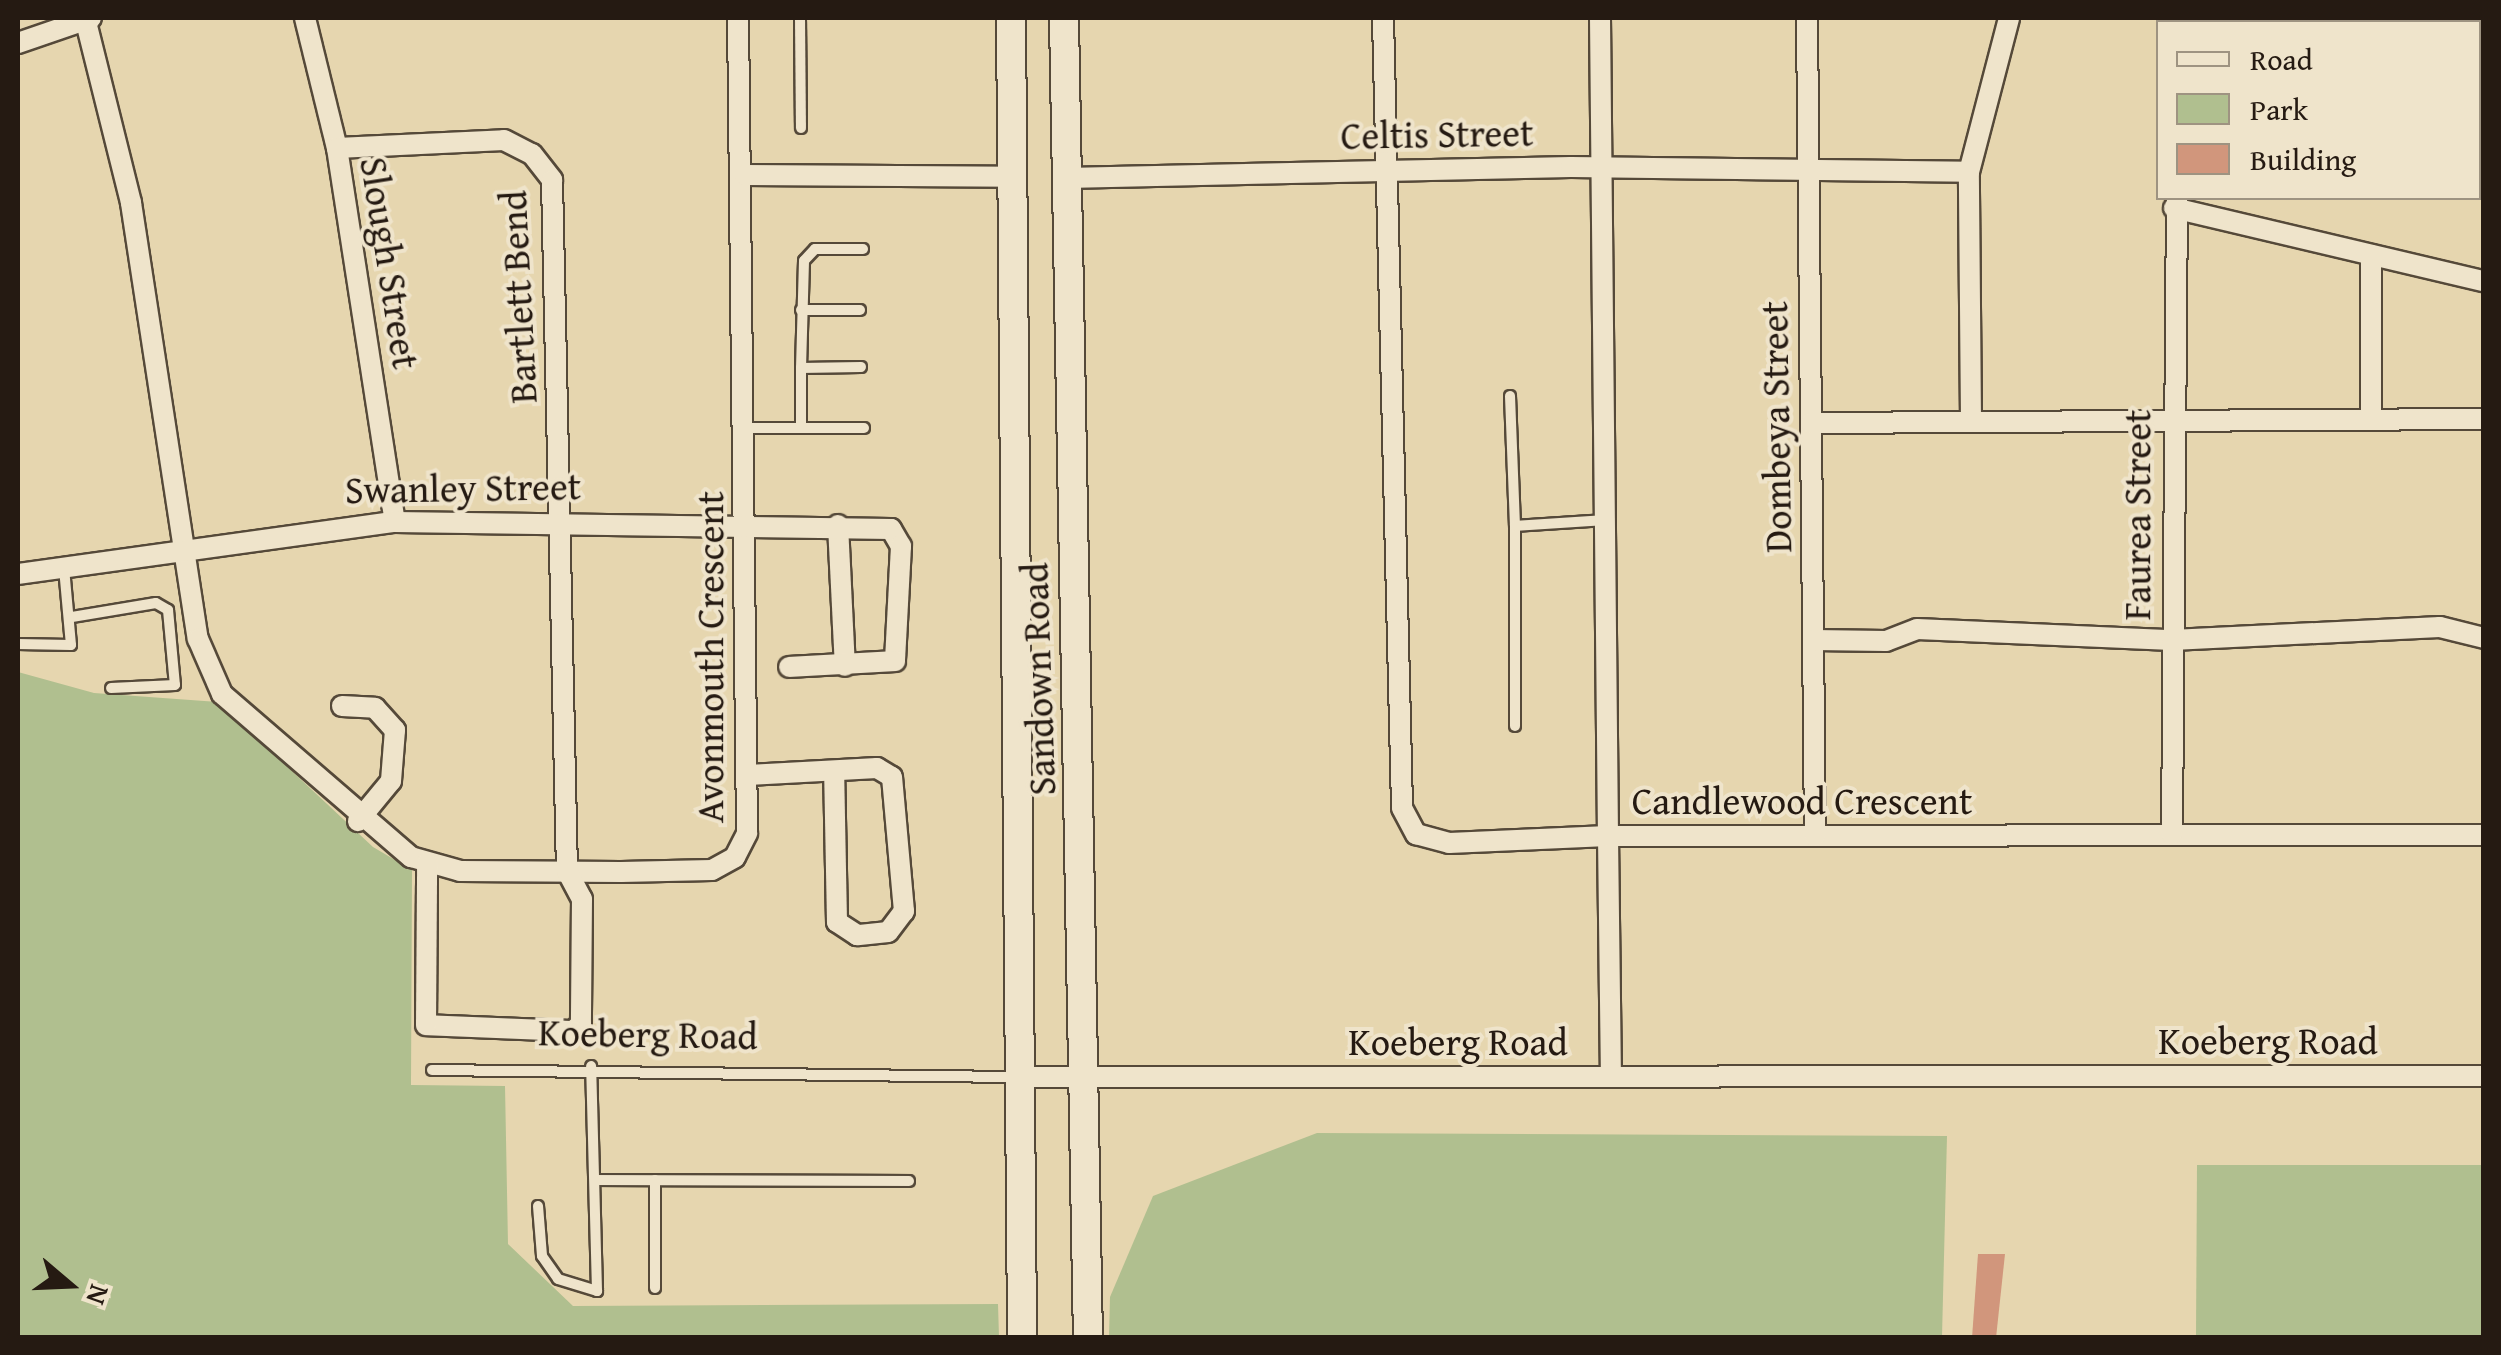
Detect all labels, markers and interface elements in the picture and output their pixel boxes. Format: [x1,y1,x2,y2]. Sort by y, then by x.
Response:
legend [2156,20,2481,200]
text: Road [2250,37,2313,81]
text: Park [2250,87,2308,131]
street label: Celtis Street [1340,110,1534,158]
text: Building [2250,137,2356,181]
street label: Slough Street [351,154,429,372]
street label: Bartlett Bend [490,189,546,405]
street label: Dombeya Street [1751,301,1801,553]
street label: Faurea Street [2114,410,2160,620]
street label: Swanley Street [345,463,581,513]
street label: Avonmouth Crescent [687,491,733,823]
street label: Sandown Road [1011,562,1065,796]
street label: Candlewood Crescent [1632,778,1972,824]
street label: Koeberg Road [538,1009,758,1059]
street label: Koeberg Road [2158,1018,2378,1064]
street label: Koeberg Road [1348,1019,1568,1065]
north arrow [20,1235,120,1335]
text: N [76,1279,121,1310]

